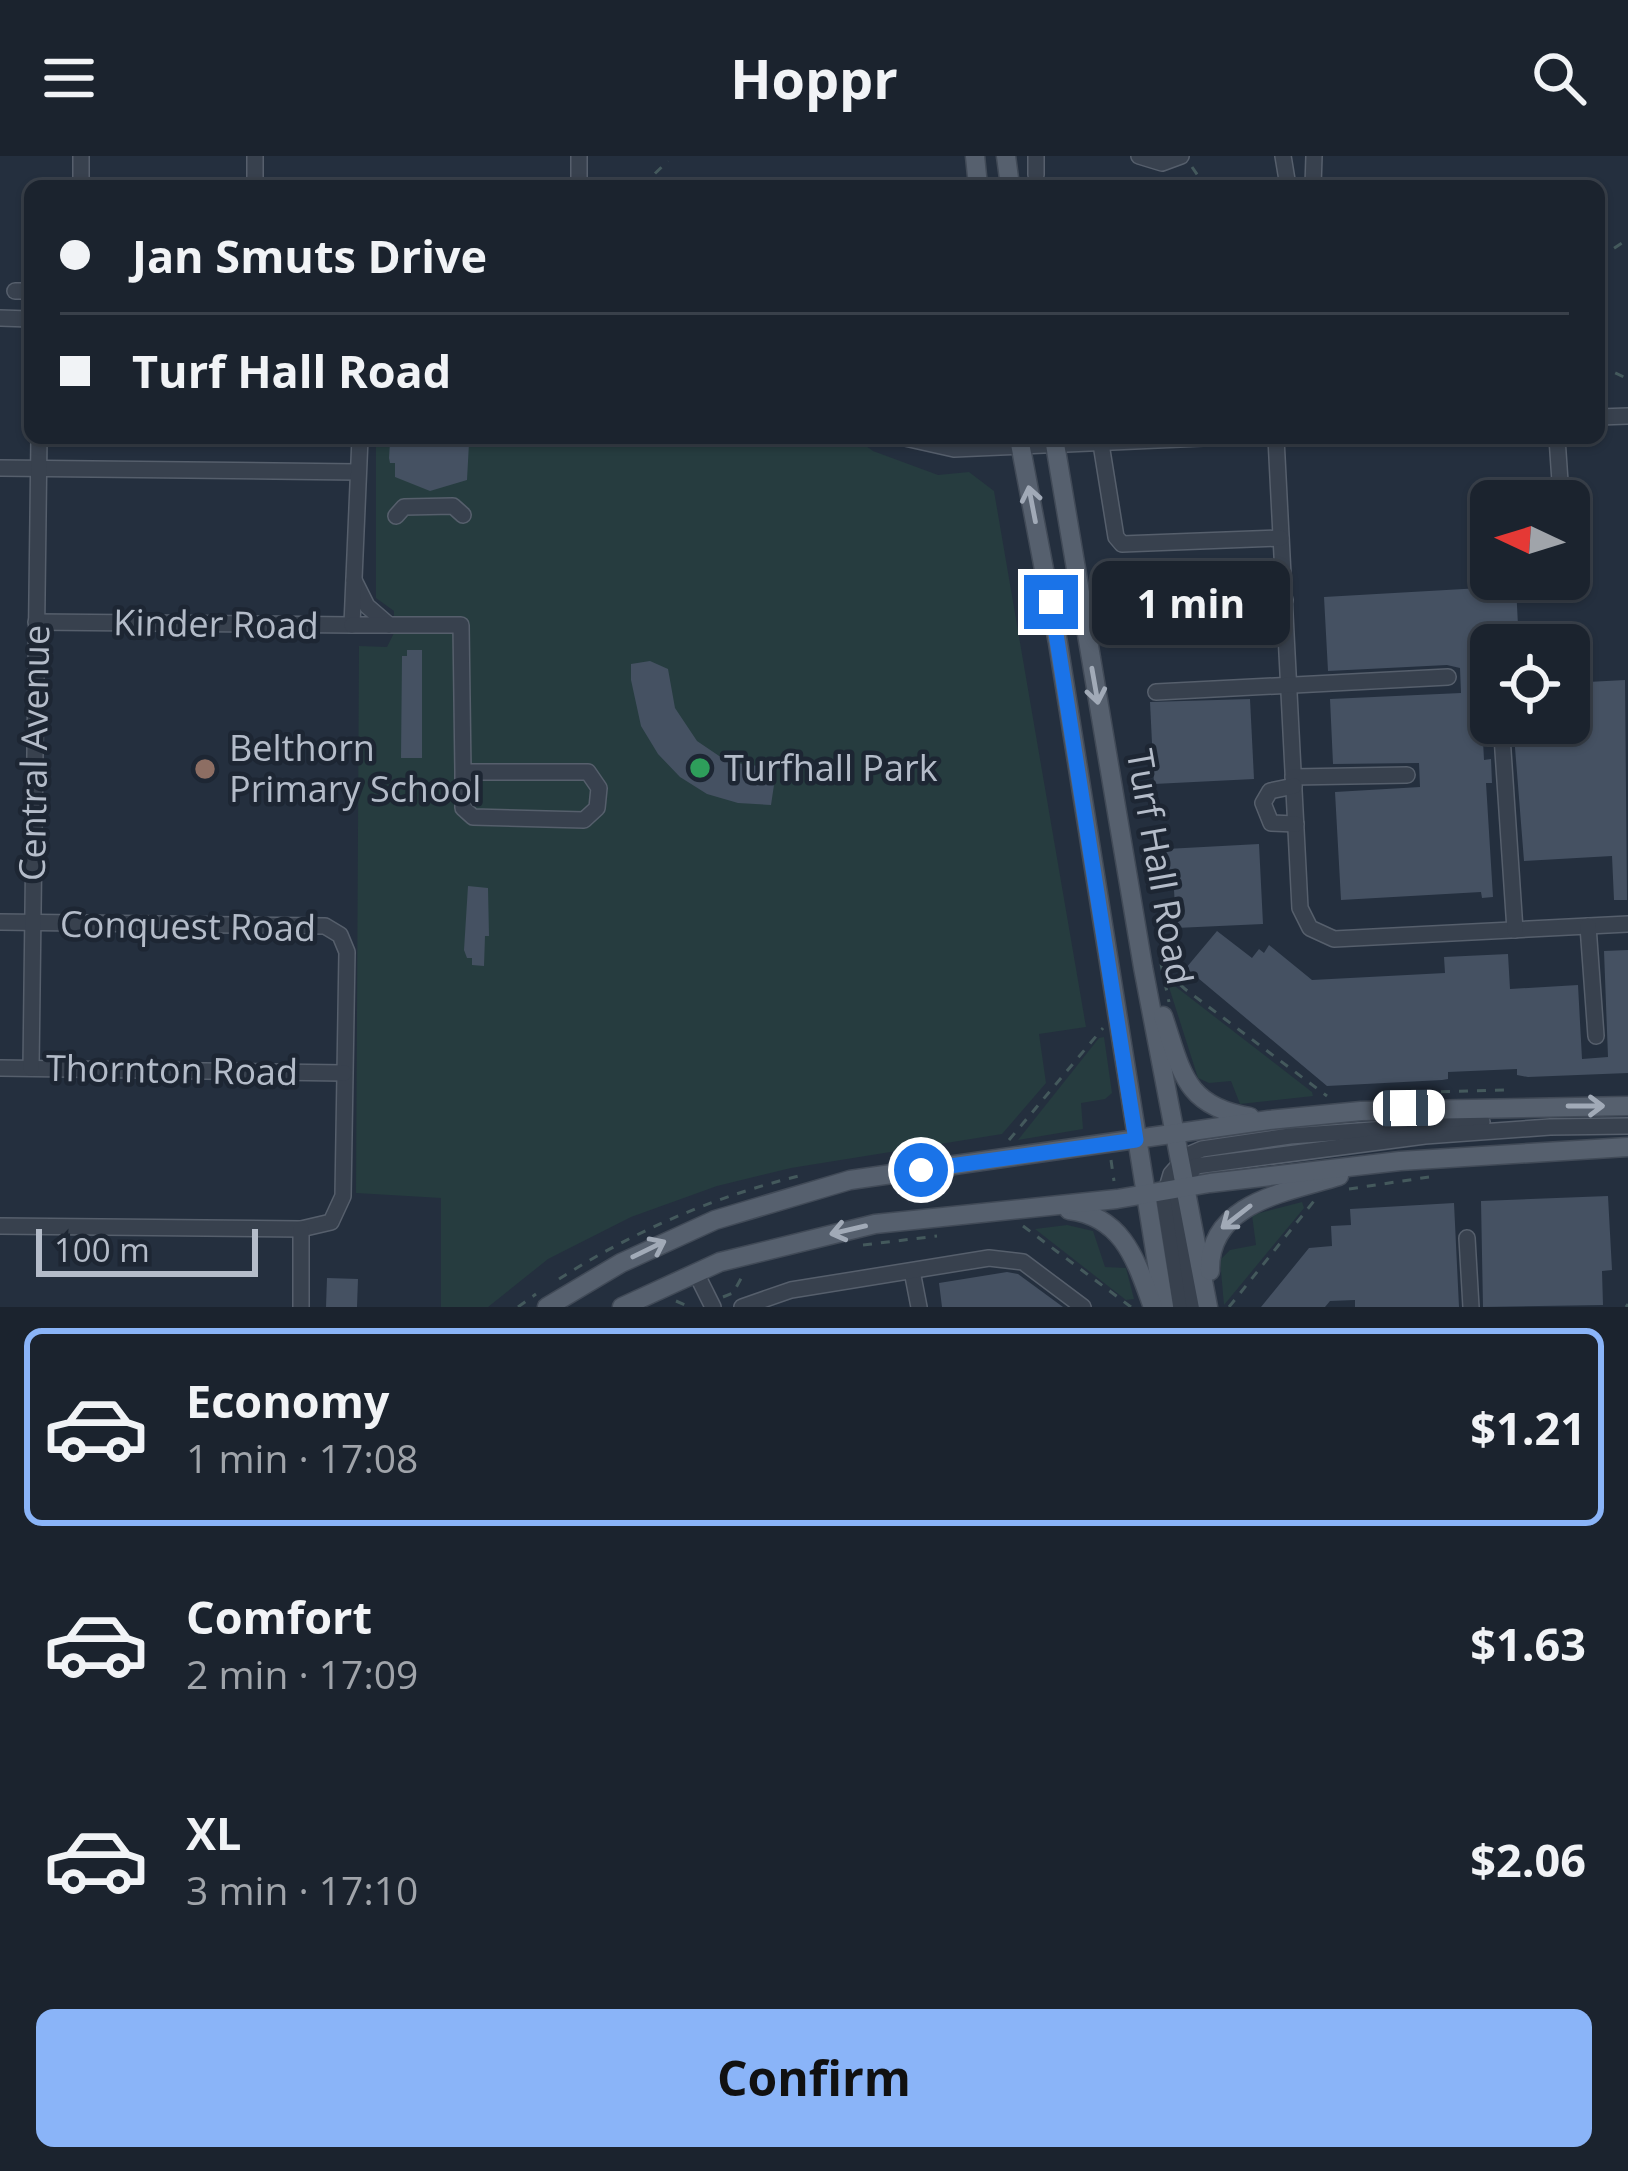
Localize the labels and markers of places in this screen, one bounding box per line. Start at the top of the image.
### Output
place label: Belthorn Primary School [229,723,481,813]
place label: Turfhall Park [724,743,938,792]
marker: Turfhall Park [687,755,713,781]
marker: Belthorn Primary School [192,756,218,782]

